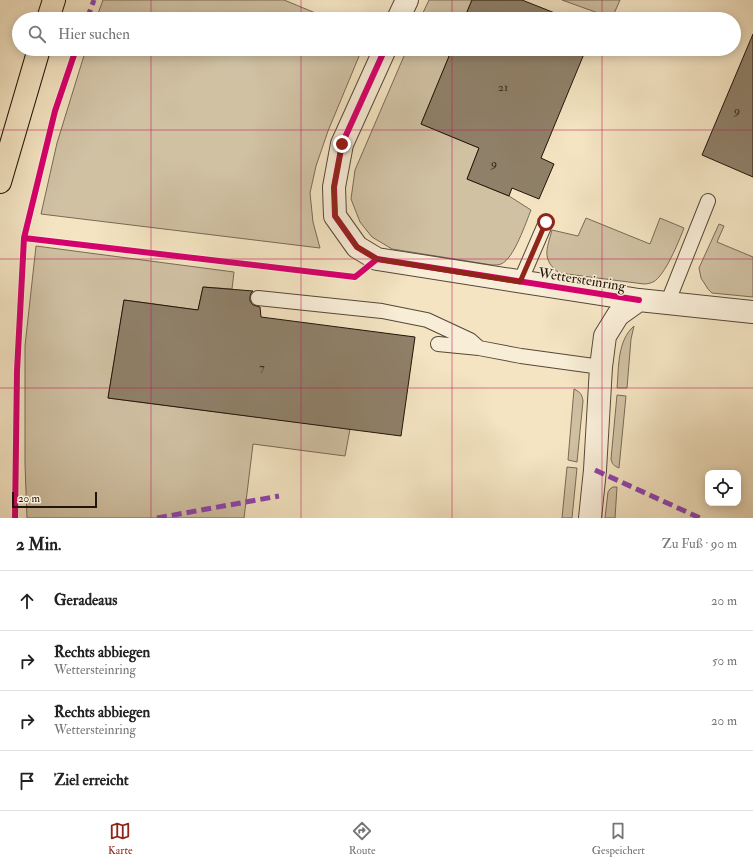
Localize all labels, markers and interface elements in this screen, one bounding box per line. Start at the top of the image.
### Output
search box [12,12,741,56]
icon: search [26,23,48,45]
text: Hier suchen [58,25,130,44]
house number: 21 [498,80,508,95]
house number: 9 [733,103,740,118]
route end [333,135,351,153]
house number: 9 [490,156,497,171]
route start [537,213,555,231]
street label: Wettersteinring [536,264,628,295]
house number: 7 [259,360,265,375]
map controls [705,470,741,506]
button: locate [705,470,741,506]
scale bar [12,490,97,509]
text: 20 m [18,492,40,505]
text: 2 Min. [16,534,61,555]
text: Zu Fuß · 90 m [662,536,737,552]
icon: ahead [16,590,38,612]
text: Geradeaus [54,591,117,610]
text: 20 m [711,593,737,609]
text: Rechts abbiegen [54,643,150,662]
icon: right [16,650,38,672]
text: 50 m [712,653,737,669]
text: Wettersteinring [54,662,136,678]
text: Rechts abbiegen [54,703,150,722]
icon: right [16,710,38,732]
text: 20 m [711,713,737,729]
text: Wettersteinring [54,722,136,738]
icon: arrive [16,770,38,792]
text: Ziel erreicht [54,771,129,790]
tab: Karte [108,820,133,857]
tab: Route [349,820,376,857]
tab: Gespeichert [592,820,645,857]

